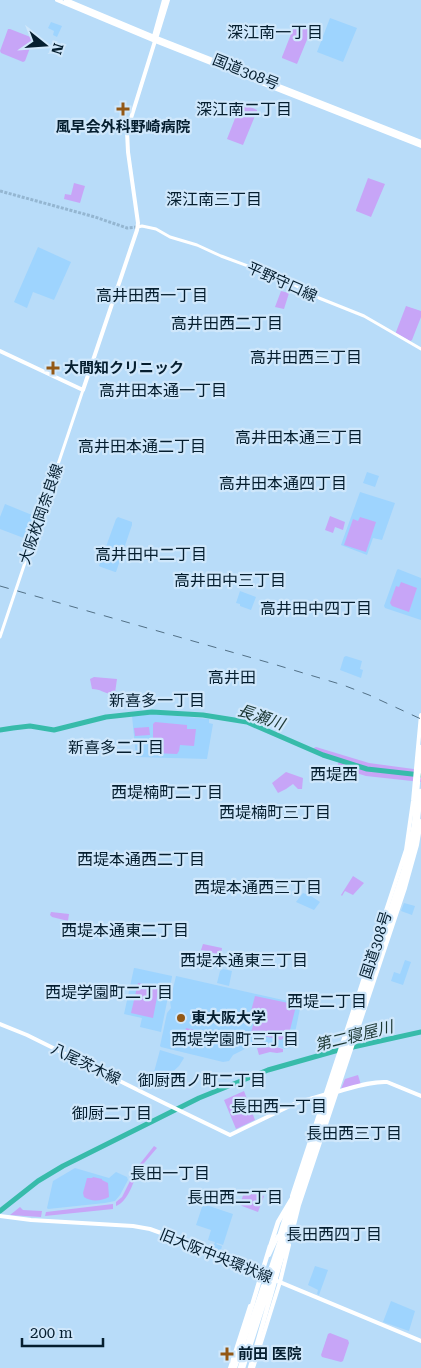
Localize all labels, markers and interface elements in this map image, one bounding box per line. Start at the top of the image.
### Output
north arrow [20,20,70,70]
district label: 深江南一丁目 [227,23,323,42]
text: N [48,41,67,57]
street label: 国道308号 [210,51,282,93]
district label: 深江南二丁目 [196,100,292,119]
marker: 風早会外科野崎病院 [116,102,130,116]
place label: 風早会外科野崎病院 [55,118,191,136]
district label: 深江南三丁目 [166,190,262,209]
street label: 平野守口線 [244,259,320,305]
district label: 高井田西一丁目 [96,286,208,305]
district label: 高井田西二丁目 [171,314,283,333]
district label: 高井田西三丁目 [250,348,362,367]
place label: 大間知クリニック [64,359,184,377]
marker: 大間知クリニック [46,361,60,375]
district label: 高井田本通一丁目 [99,381,227,400]
district label: 高井田本通三丁目 [235,428,363,447]
district label: 高井田本通二丁目 [78,437,206,456]
street label: 大阪枚岡奈良線 [15,461,67,567]
district label: 高井田本通四丁目 [219,474,347,493]
district label: 高井田中二丁目 [95,545,207,564]
district label: 高井田中三丁目 [174,571,286,590]
district label: 高井田中四丁目 [260,599,372,618]
district label: 高井田 [208,668,256,687]
district label: 新喜多一丁目 [109,691,205,710]
water label: 長瀬川 [235,700,289,734]
district label: 新喜多二丁目 [68,738,164,757]
district label: 西堤西 [310,765,358,784]
district label: 西堤楠町二丁目 [111,783,223,802]
district label: 西堤楠町三丁目 [219,803,331,822]
district label: 西堤本通西二丁目 [77,850,205,869]
district label: 西堤本通西三丁目 [194,878,322,897]
street label: 国道308号 [357,909,395,981]
district label: 西堤本通東二丁目 [61,921,189,940]
district label: 西堤本通東三丁目 [180,951,308,970]
district label: 西堤学園町二丁目 [45,983,173,1002]
district label: 西堤二丁目 [287,992,367,1011]
place label: 東大阪大学 [191,1009,266,1027]
marker: 東大阪大学 [175,1012,187,1024]
water label: 第二寝屋川 [313,1017,397,1055]
district label: 西堤学園町三丁目 [171,1030,299,1049]
street label: 八尾茨木線 [48,1039,124,1089]
district label: 御厨西ノ町二丁目 [138,1071,266,1090]
district label: 長田西一丁目 [231,1097,327,1116]
district label: 御厨二丁目 [72,1104,152,1123]
district label: 長田西三丁目 [306,1124,402,1143]
district label: 長田一丁目 [130,1164,210,1183]
district label: 長田西二丁目 [187,1188,283,1207]
street label: 旧大阪中央環状線 [157,1225,275,1287]
district label: 長田西四丁目 [286,1225,382,1244]
scale bar [22,1316,104,1348]
text: 200 m [30,1324,73,1342]
place label: 前田 医院 [238,1345,302,1363]
marker: 前田 医院 [220,1347,234,1361]

